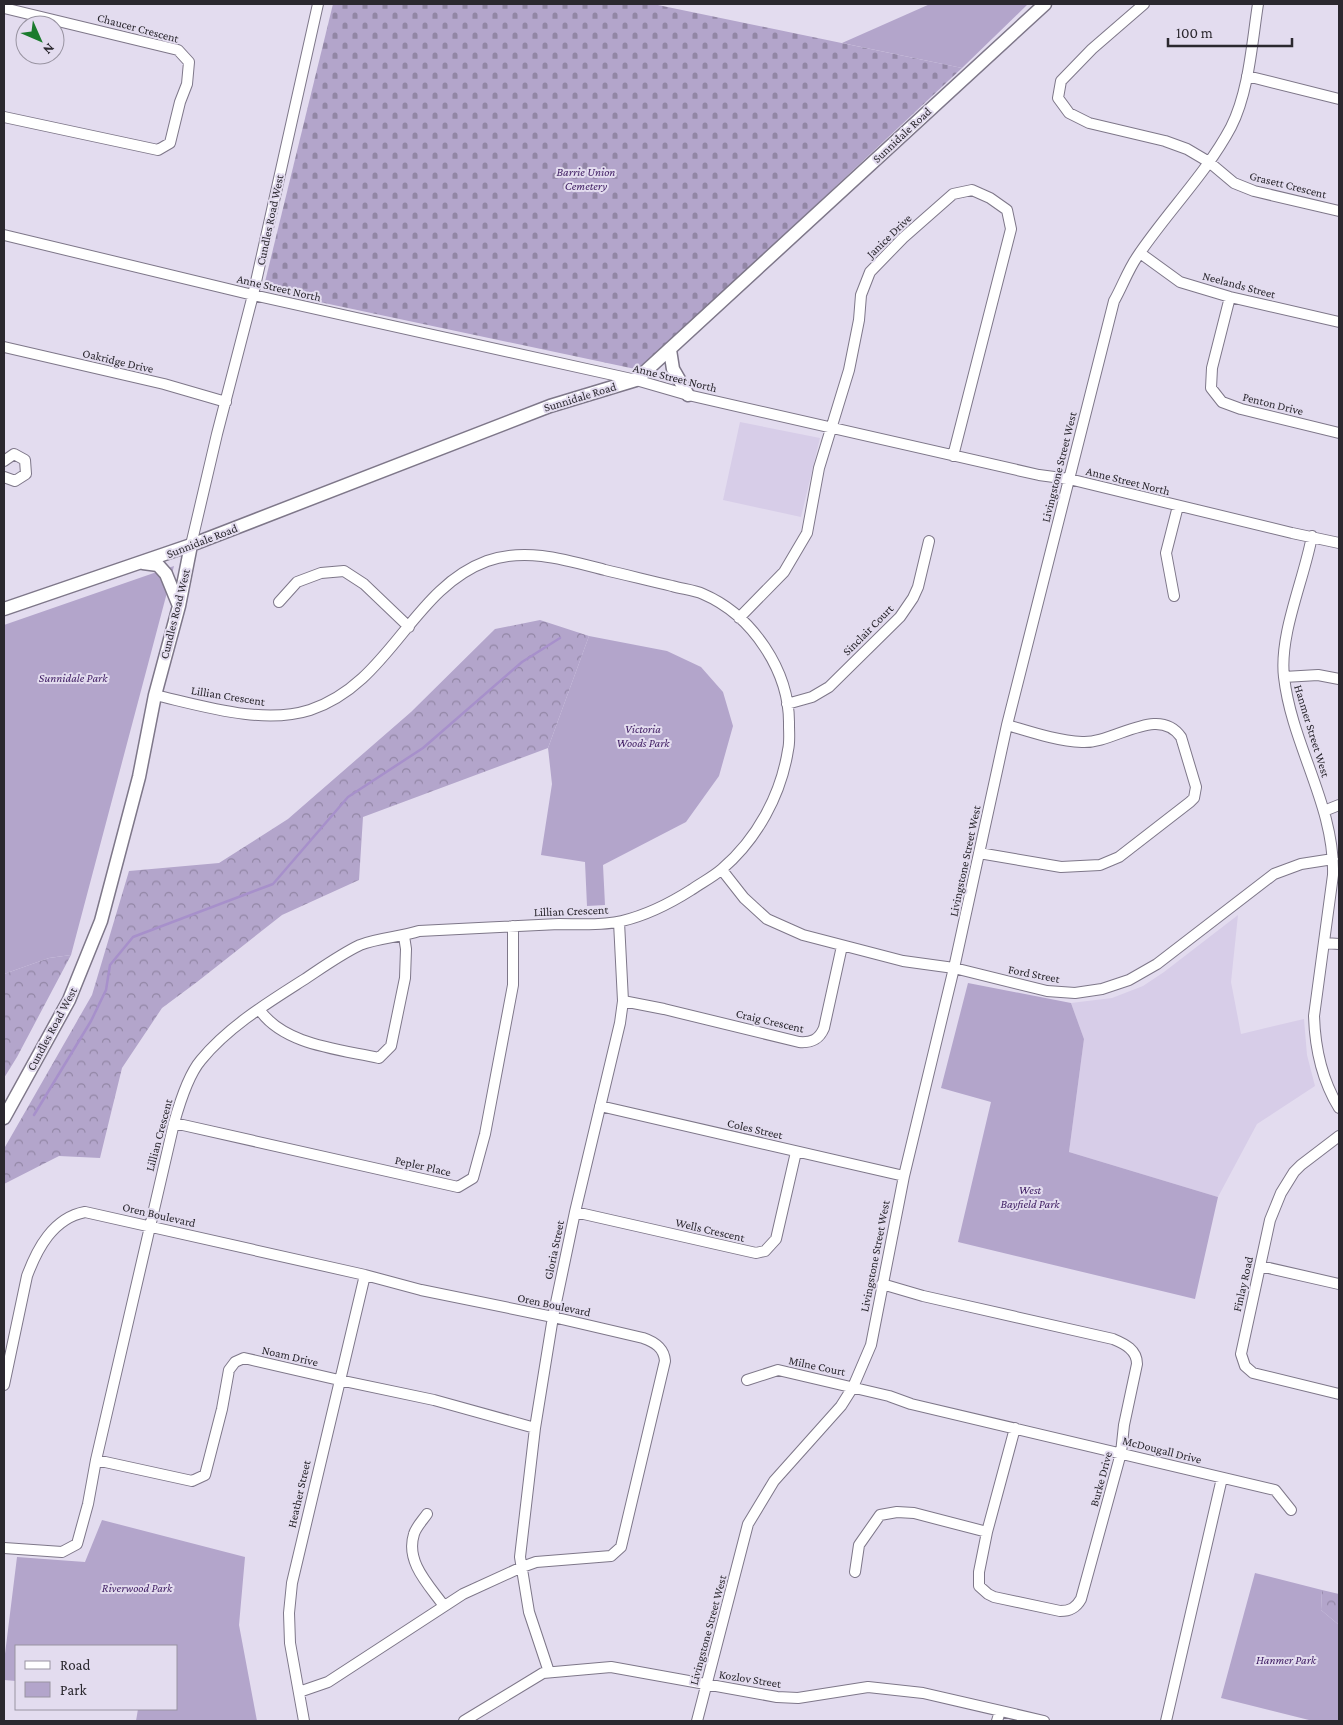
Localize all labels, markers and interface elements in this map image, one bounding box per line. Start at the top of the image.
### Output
street label: Chaucer Crescent [96,10,181,46]
north arrow [15,15,65,65]
scale bar [1168,15,1292,47]
text: 100 m [1176,25,1213,41]
text: N [40,40,58,59]
street label: Sunnidale Road [870,104,935,166]
park label: Barrie Union Cemetery [557,165,615,193]
street label: Grasett Crescent [1248,169,1329,202]
street label: Cundles Road West [254,172,287,267]
street label: Janice Drive [863,211,914,262]
street label: Neelands Street [1201,269,1278,302]
street label: Anne Street North [235,271,323,305]
street label: Oakridge Drive [81,346,155,376]
street label: Anne Street North [632,361,719,395]
street label: Sunnidale Road [542,379,619,415]
street label: Penton Drive [1241,390,1305,418]
street label: Livingstone Street West [1038,409,1080,524]
street label: Anne Street North [1085,464,1172,498]
street label: Sunnidale Road [165,521,240,561]
street label: Cundles Road West [157,566,193,661]
street label: Sinclair Court [840,601,897,658]
park label: Sunnidale Park [39,671,108,685]
street label: Lillian Crescent [190,683,267,709]
street label: Hanmer Street West [1291,683,1333,780]
park label: Victoria Woods Park [616,722,670,750]
street label: Livingstone Street West [946,803,984,918]
street label: Lillian Crescent [534,903,609,919]
street label: Ford Street [1007,962,1062,986]
street label: Cundles Road West [24,984,80,1073]
street label: Craig Crescent [735,1006,806,1036]
street label: Lillian Crescent [143,1096,176,1173]
street label: Coles Street [726,1116,785,1142]
street label: Pepler Place [394,1153,452,1179]
park label: West Bayfield Park [1000,1183,1060,1211]
street label: Livingstone Street West [857,1198,893,1313]
street label: Oren Boulevard [121,1200,198,1230]
street label: Wells Crescent [674,1215,747,1245]
street label: Gloria Street [541,1218,567,1281]
street label: Finlay Road [1230,1254,1256,1313]
street label: Oren Boulevard [516,1290,593,1320]
street label: Noam Drive [260,1343,320,1369]
street label: Milne Court [787,1353,848,1379]
street label: McDougall Drive [1121,1433,1203,1467]
street label: Burke Drive [1087,1450,1115,1508]
street label: Heather Street [284,1458,314,1529]
street label: Livingstone Street West [687,1572,730,1687]
park label: Riverwood Park [102,1581,173,1595]
legend [15,1645,178,1710]
park label: Hanmer Park [1256,1653,1317,1667]
text: Road [60,1657,91,1673]
street label: Kozlov Street [718,1667,783,1691]
text: Park [60,1682,87,1698]

